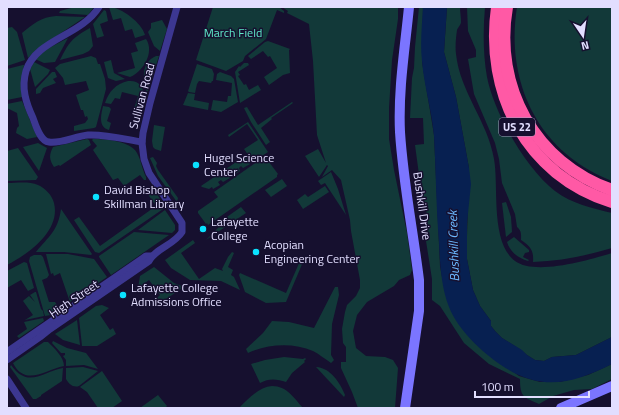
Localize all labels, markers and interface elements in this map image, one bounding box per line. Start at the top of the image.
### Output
north arrow [563,16,603,56]
park label: March Field [204,23,262,42]
text: N [580,37,591,54]
street label: Sullivan Road [124,61,159,131]
road number: US 22 [499,118,535,136]
place label: Hugel Science Center [204,148,274,181]
marker: Hugel Science Center [191,160,201,170]
street label: Bushkill Drive [408,171,437,241]
place label: David Bishop Skillman Library [104,180,185,213]
marker: David Bishop Skillman Library [91,192,101,202]
water label: Bushkill Creek [442,208,464,282]
place label: Lafayette College [211,212,259,245]
marker: Lafayette College [198,224,208,234]
place label: Acopian Engineering Center [264,235,360,268]
marker: Acopian Engineering Center [251,247,261,257]
street label: High Street [45,274,103,322]
place label: Lafayette College Admissions Office [131,278,222,311]
marker: Lafayette College Admissions Office [118,290,128,300]
scale bar [475,373,589,399]
text: 100 m [481,377,514,396]

